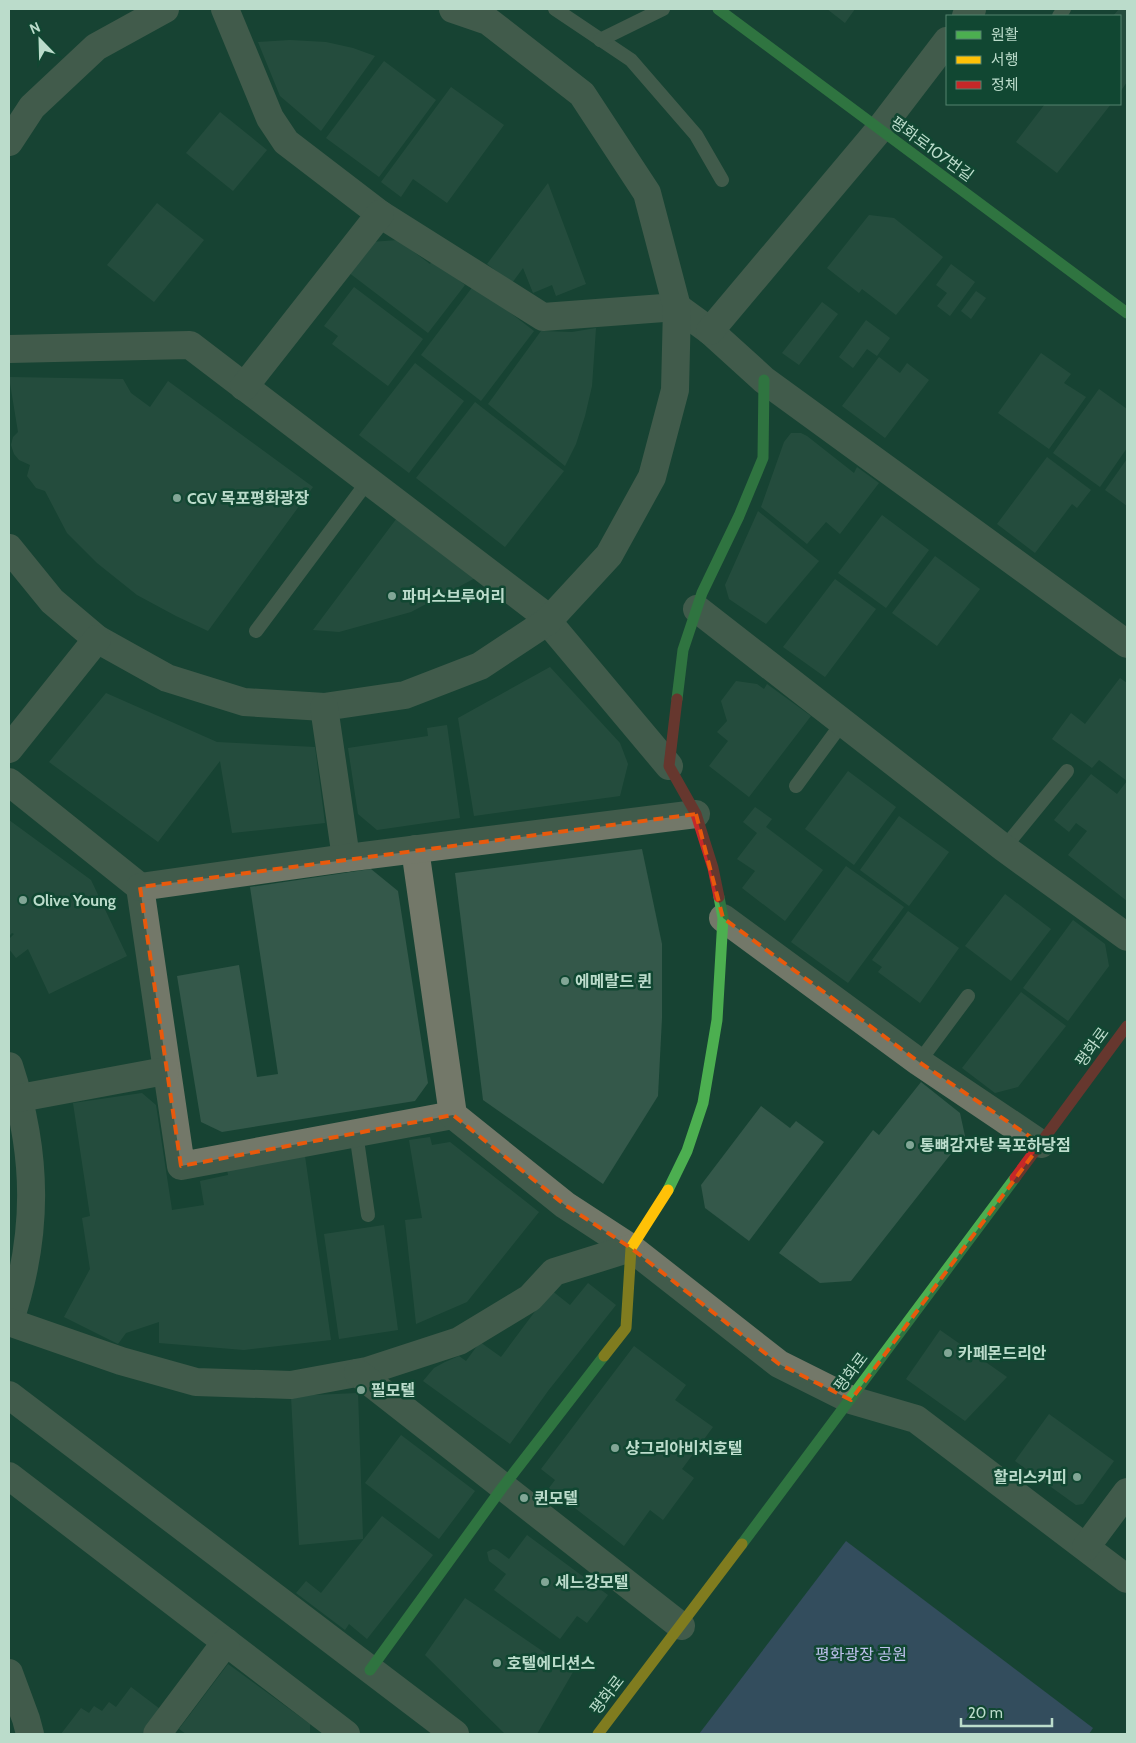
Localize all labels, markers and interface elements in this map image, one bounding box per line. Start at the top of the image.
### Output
north arrow [15,15,65,65]
legend [946,15,1121,105]
text: N [27,18,43,38]
text: 원활 [991,26,1019,44]
text: 서행 [991,51,1019,69]
text: 정체 [991,76,1019,94]
street label: 평화로107번길 [887,113,977,185]
place label: CGV 목포평화광장 [187,489,309,508]
marker: CGV 목포평화광장 [171,492,183,504]
place label: 파머스브루어리 [402,587,505,606]
marker: 파머스브루어리 [386,590,398,602]
place label: Olive Young [33,891,116,910]
marker: Olive Young [17,894,29,906]
place label: 에메랄드 퀸 [575,972,652,991]
marker: 에메랄드 퀸 [559,975,571,987]
street label: 평화로 [1071,1023,1113,1070]
place label: 통뼈감자탕 목포하당점 [920,1136,1071,1155]
marker: 통뼈감자탕 목포하당점 [904,1139,916,1151]
place label: 카페몬드리안 [958,1344,1047,1363]
marker: 카페몬드리안 [942,1347,954,1359]
street label: 평화로 [830,1348,872,1395]
place label: 필모텔 [371,1381,415,1400]
marker: 필모텔 [355,1384,367,1396]
place label: 샹그리아비치호텔 [625,1439,743,1458]
marker: 샹그리아비치호텔 [609,1442,621,1454]
place label: 할리스커피 [993,1468,1067,1487]
marker: 할리스커피 [1071,1471,1083,1483]
place label: 퀸모텔 [534,1489,578,1508]
marker: 퀸모텔 [518,1492,530,1504]
place label: 세느강모텔 [555,1573,629,1592]
marker: 세느강모텔 [539,1576,551,1588]
park label: 평화광장 공원 [815,1645,907,1664]
place label: 호텔에디션스 [507,1654,596,1673]
marker: 호텔에디션스 [491,1657,503,1669]
street label: 평화로 [586,1672,628,1718]
scale bar [961,1696,1052,1728]
text: 20 m [968,1704,1003,1722]

